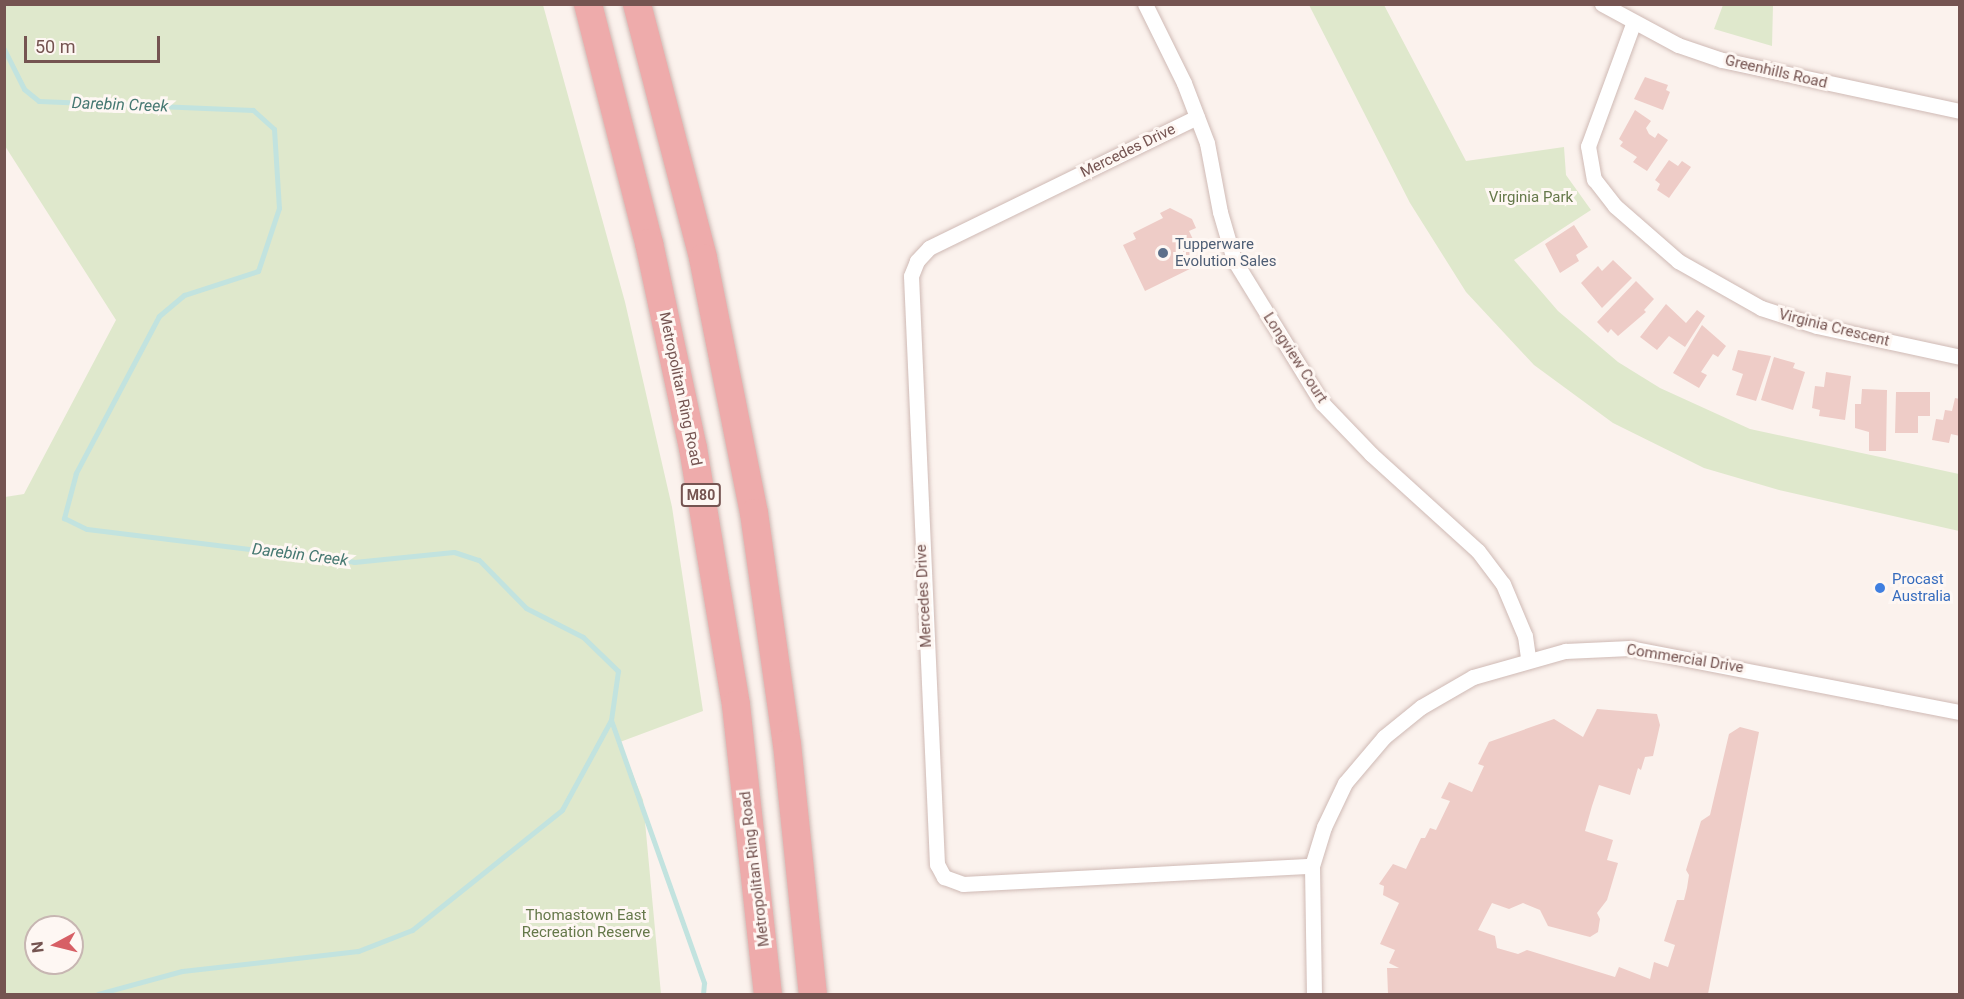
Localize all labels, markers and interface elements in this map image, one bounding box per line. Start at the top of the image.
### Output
scale bar [27,24,164,62]
text: 50 m [35,36,75,57]
street label: Greenhills Road [1723,51,1829,93]
water label: Darebin Creek [71,94,169,116]
street label: Mercedes Drive [1078,120,1178,182]
park label: Virginia Park [1489,189,1573,207]
place label: Tupperware Evolution Sales [1175,235,1276,270]
marker: Tupperware Evolution Sales [1156,246,1170,260]
street label: Virginia Crescent [1777,306,1891,350]
street label: Longview Court [1259,309,1331,407]
street label: Metropolitan Ring Road [655,311,705,467]
road number: M80 [680,484,722,506]
water label: Darebin Creek [251,540,349,570]
street label: Mercedes Drive [912,544,936,648]
place label: Procast Australia [1892,570,1951,605]
marker: Procast Australia [1873,581,1887,595]
street label: Commercial Drive [1625,641,1745,677]
street label: Metropolitan Ring Road [737,790,773,948]
park label: Thomastown East Recreation Reserve [522,906,650,941]
north arrow [24,915,84,975]
text: N [28,940,48,954]

